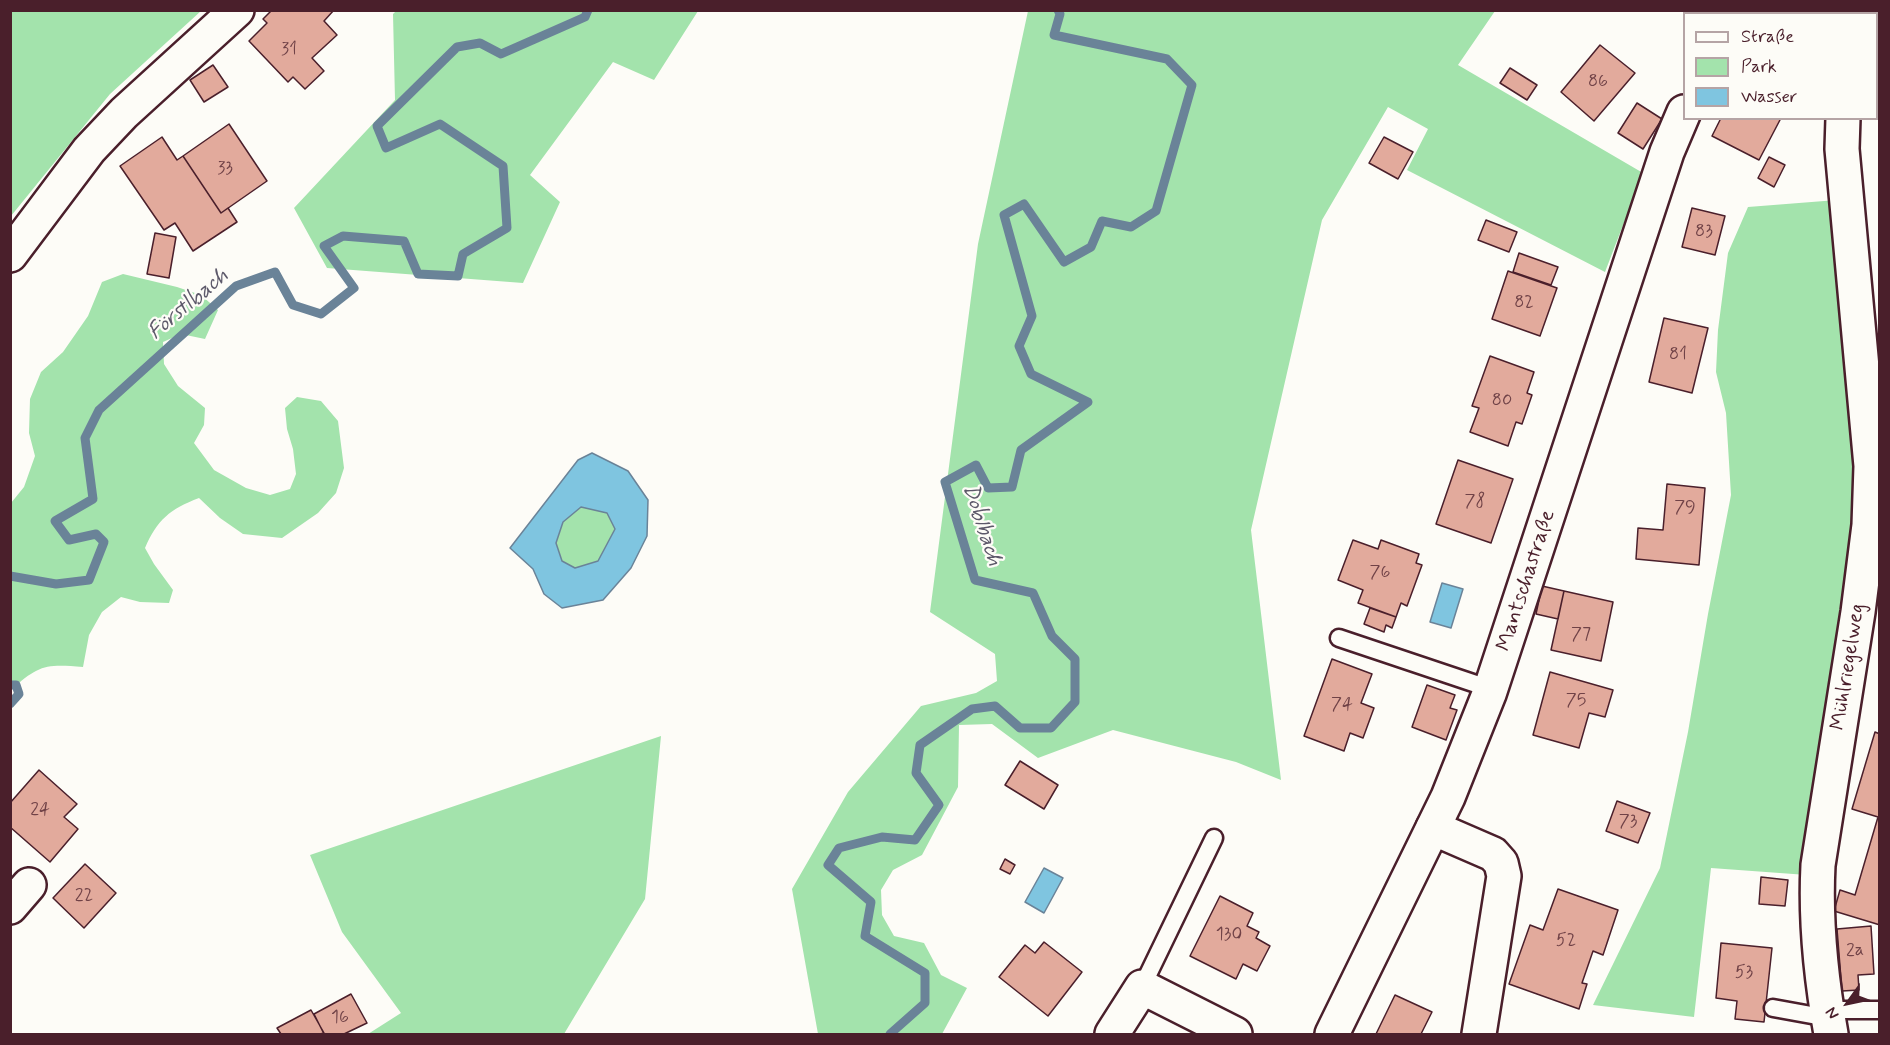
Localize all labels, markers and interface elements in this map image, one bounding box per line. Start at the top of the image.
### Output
legend [1683,12,1878,120]
text: Straße [1741,25,1794,49]
house number: 31 [281,39,297,61]
text: Park [1741,55,1777,79]
house number: 86 [1588,71,1608,93]
text: Wasser [1741,85,1797,109]
house number: 33 [217,158,233,180]
house number: 83 [1695,221,1713,243]
water label: Förstlbach [143,264,235,346]
house number: 82 [1514,292,1534,314]
house number: 81 [1669,344,1687,366]
house number: 80 [1492,390,1512,412]
water label: Doblbach [955,481,1007,569]
house number: 78 [1465,491,1485,513]
house number: 79 [1674,497,1696,519]
street label: Mantschastraße [1492,507,1562,655]
house number: 76 [1370,562,1390,584]
street label: Mühlriegelweg [1827,602,1871,732]
house number: 77 [1571,624,1591,646]
house number: 75 [1566,690,1586,712]
house number: 74 [1331,694,1353,716]
house number: 24 [30,799,50,821]
house number: 73 [1619,811,1637,833]
house number: 22 [75,885,93,907]
house number: 130 [1216,924,1242,946]
house number: 52 [1556,930,1576,952]
house number: 2a [1846,940,1864,962]
house number: 53 [1735,962,1753,984]
north arrow [1818,973,1878,1033]
text: N [1821,1003,1844,1023]
house number: 16 [331,1007,349,1029]

